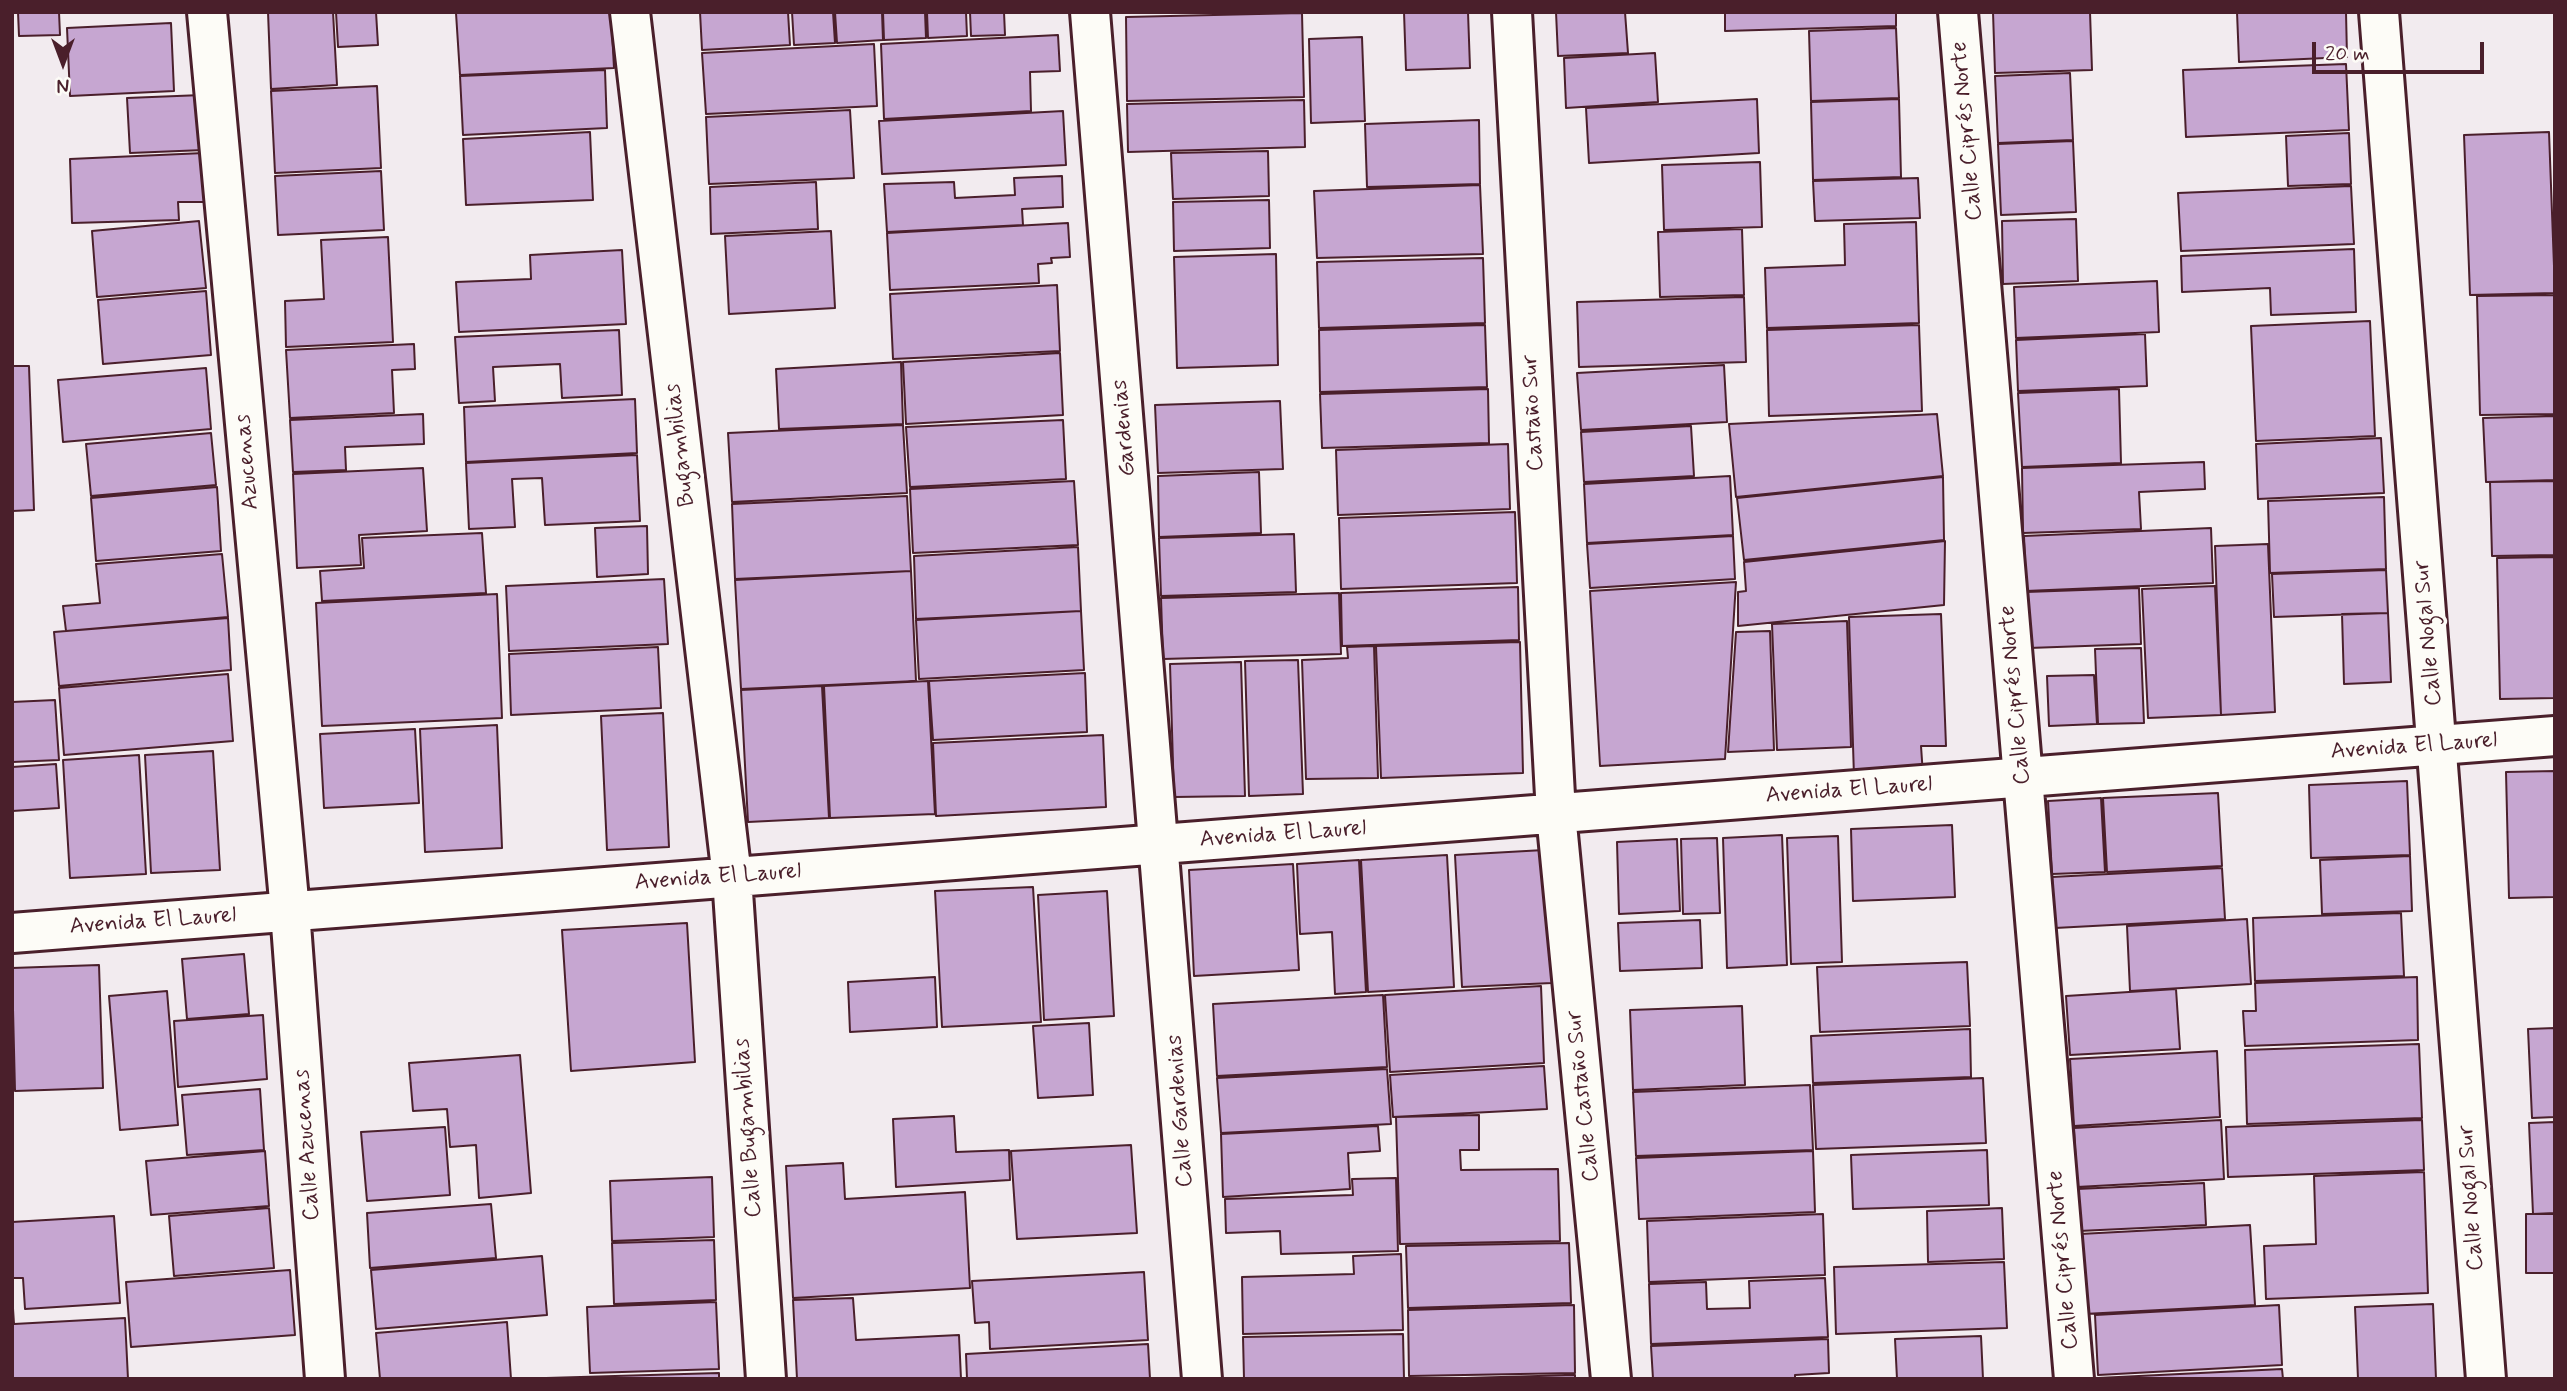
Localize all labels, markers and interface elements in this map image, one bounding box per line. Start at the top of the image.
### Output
north arrow [28,28,98,98]
scale bar [2315,28,2486,72]
street label: Calle Ciprés Norte [1946,40,1990,222]
text: 20 m [2325,40,2370,68]
text: N [57,72,69,97]
street label: Castaño Sur [1517,354,1551,472]
street label: Gardenias [1107,378,1143,478]
street label: Bugambilias [660,382,702,508]
street label: Azucenas [230,413,266,511]
street label: Calle Nogal Sur [2409,559,2449,707]
street label: Calle Ciprés Norte [1994,604,2038,786]
street label: Avenida El Laurel [2330,727,2498,767]
street label: Avenida El Laurel [1765,771,1933,811]
street label: Avenida El Laurel [1199,815,1367,855]
street label: Avenida El Laurel [634,858,802,898]
street label: Avenida El Laurel [69,902,237,942]
street label: Calle Castaño Sur [1561,1009,1607,1183]
street label: Calle Gardenias [1162,1034,1200,1188]
street label: Calle Bugambilias [729,1037,769,1219]
street label: Calle Azucenas [289,1068,327,1222]
street label: Calle Nogal Sur [2453,1124,2491,1272]
street label: Calle Ciprés Norte [2042,1169,2086,1351]

